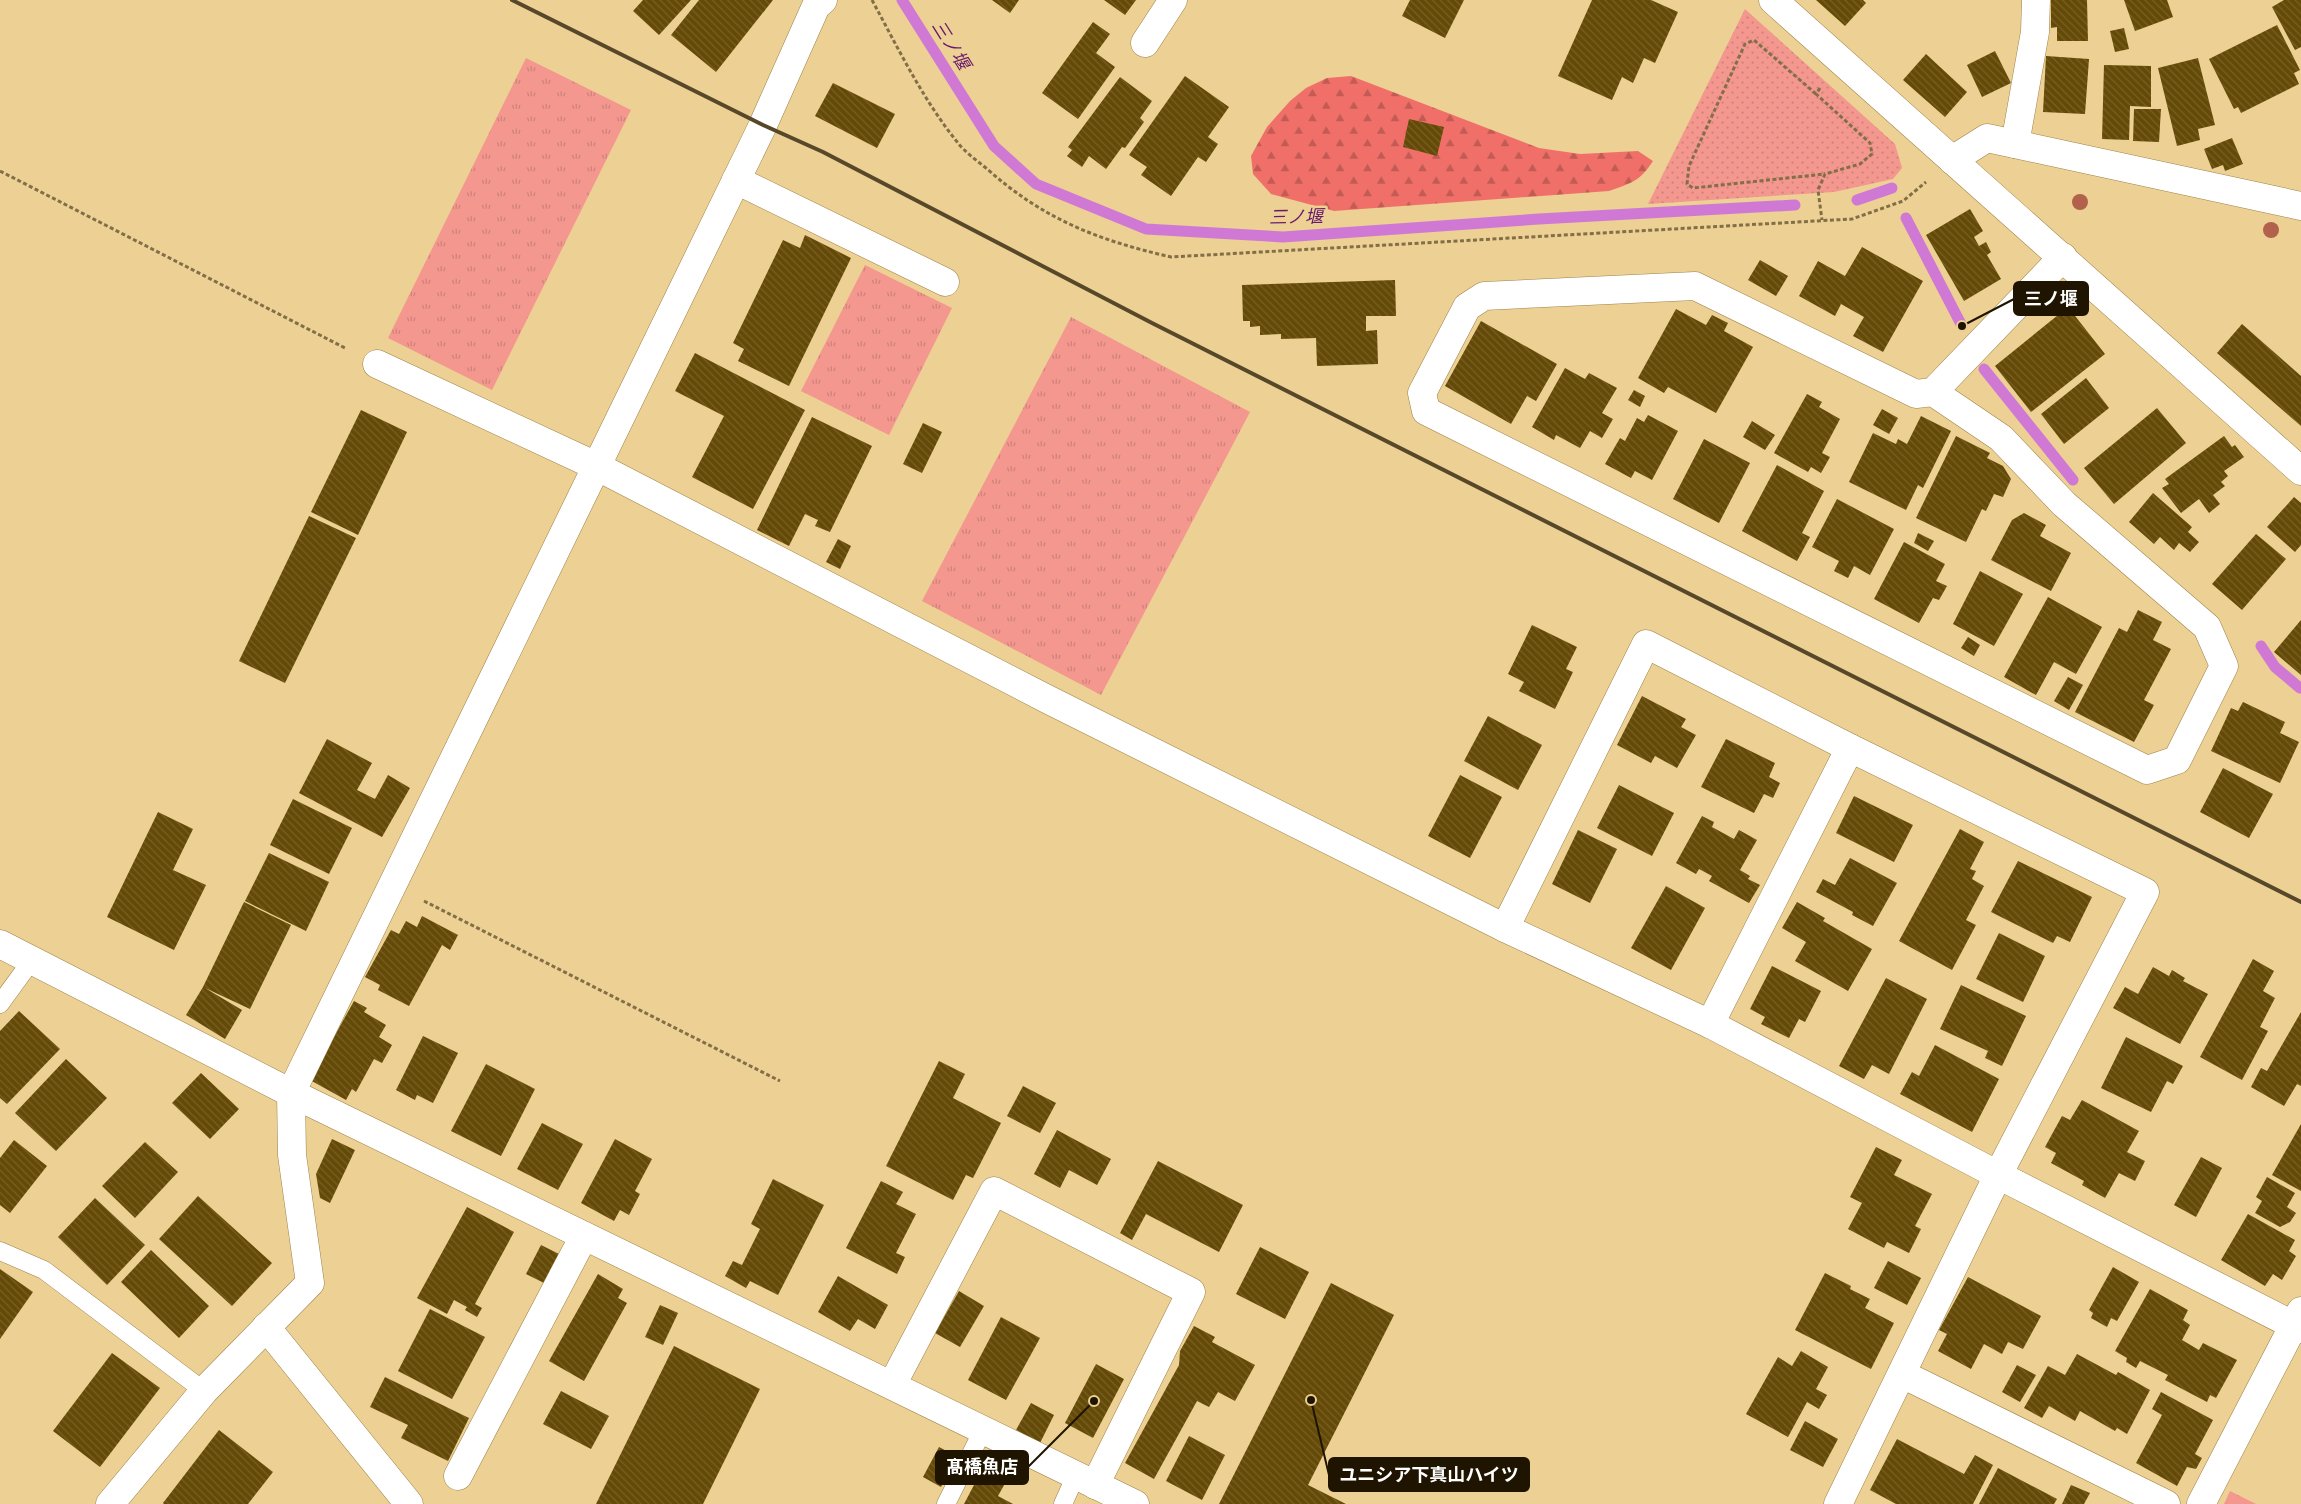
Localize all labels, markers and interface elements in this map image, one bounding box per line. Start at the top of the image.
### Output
water label: 三ノ堰 [928,16,976,76]
water label: 三ノ堰 [1269,205,1326,227]
callout: 三ノ堰 [2014,282,2088,315]
text: 三ノ堰 [2024,288,2078,309]
callout: 髙橋魚店 [936,1451,1028,1484]
text: 髙橋魚店 [946,1456,1018,1477]
callout: ユニシア下真山ハイツ [1329,1458,1529,1491]
text: ユニシア下真山ハイツ [1339,1464,1519,1485]

